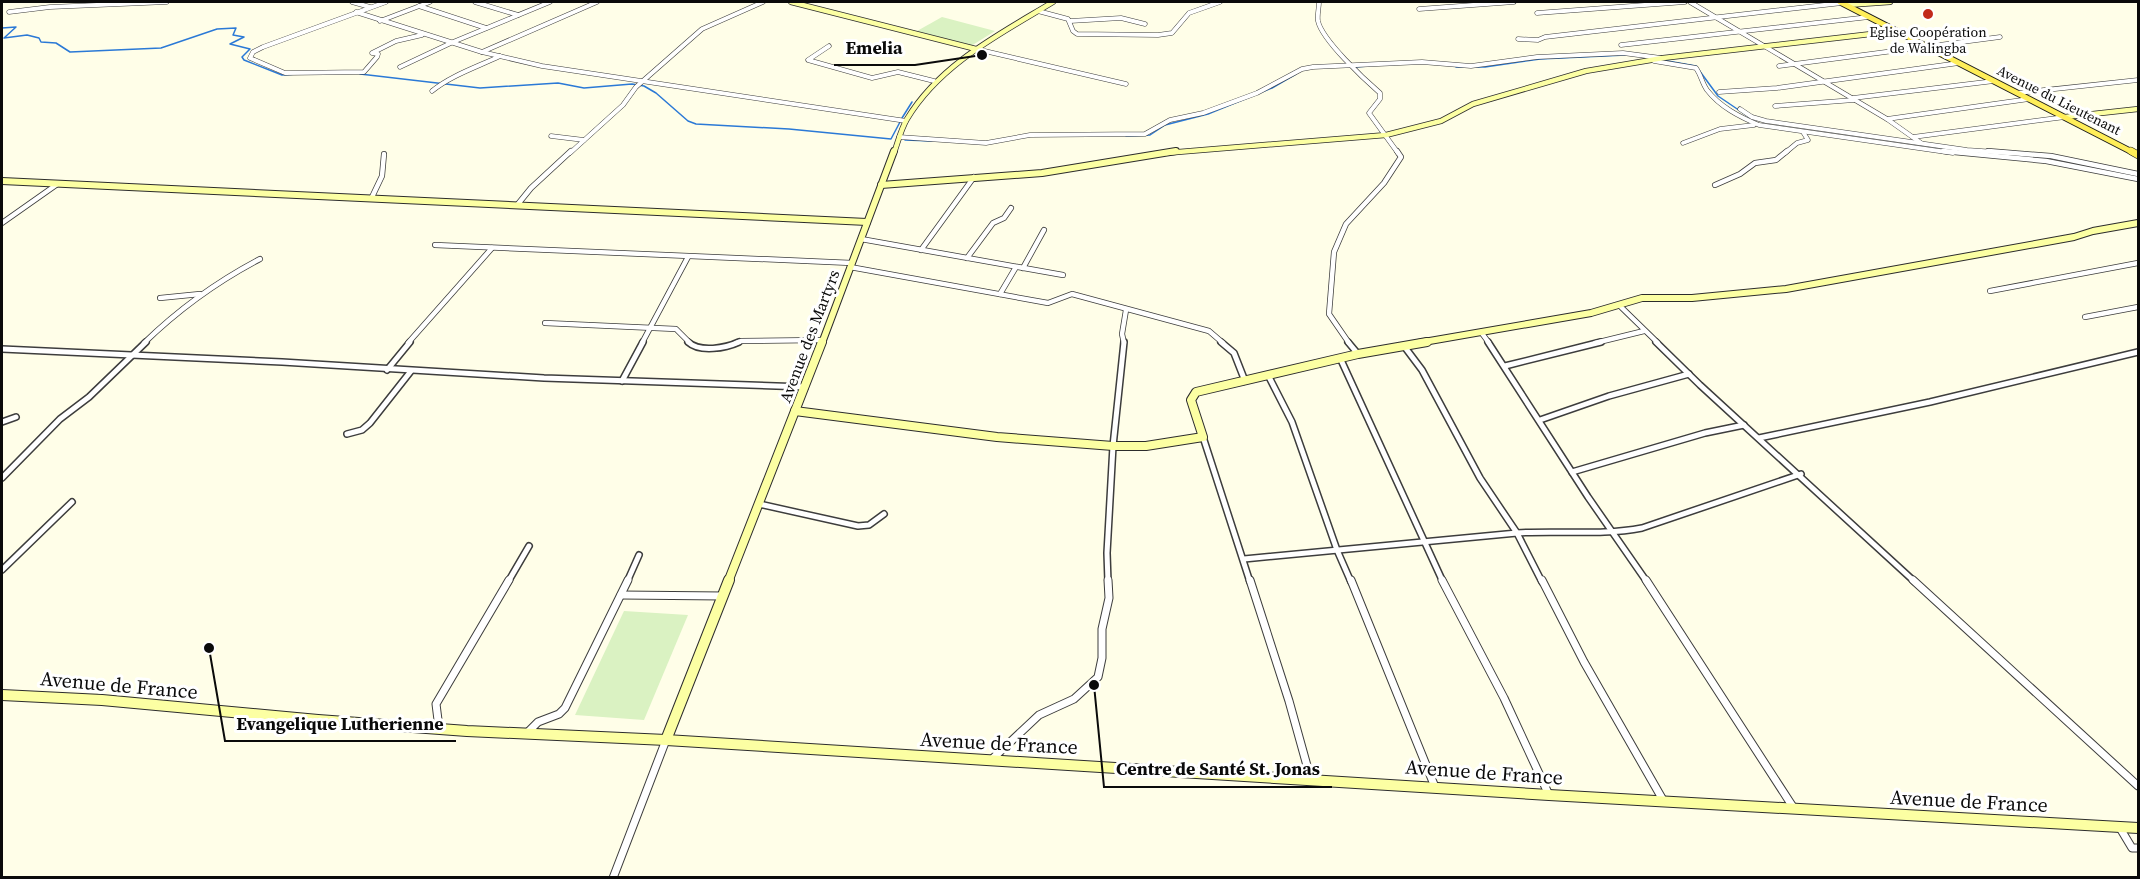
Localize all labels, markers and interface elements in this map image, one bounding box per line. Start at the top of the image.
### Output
marker: Eglise Coopération de Walingba [1921,7,1935,21]
place label: Eglise Coopération de Walingba [1869,22,1987,58]
callout: Emelia [834,29,915,65]
text: Emelia [845,35,903,60]
street label: Avenue du Lieutenant [1994,60,2125,140]
street label: Avenue des Martyrs [774,266,844,405]
street label: Avenue de France [39,664,199,706]
callout: Evangelique Lutherienne [225,705,456,741]
text: Evangelique Lutherienne [236,711,444,736]
street label: Avenue de France [919,725,1079,761]
callout: Centre de Santé St. Jonas [1104,751,1332,787]
street label: Avenue de France [1404,753,1564,791]
text: Centre de Santé St. Jonas [1116,756,1320,781]
street label: Avenue de France [1889,783,2049,819]

